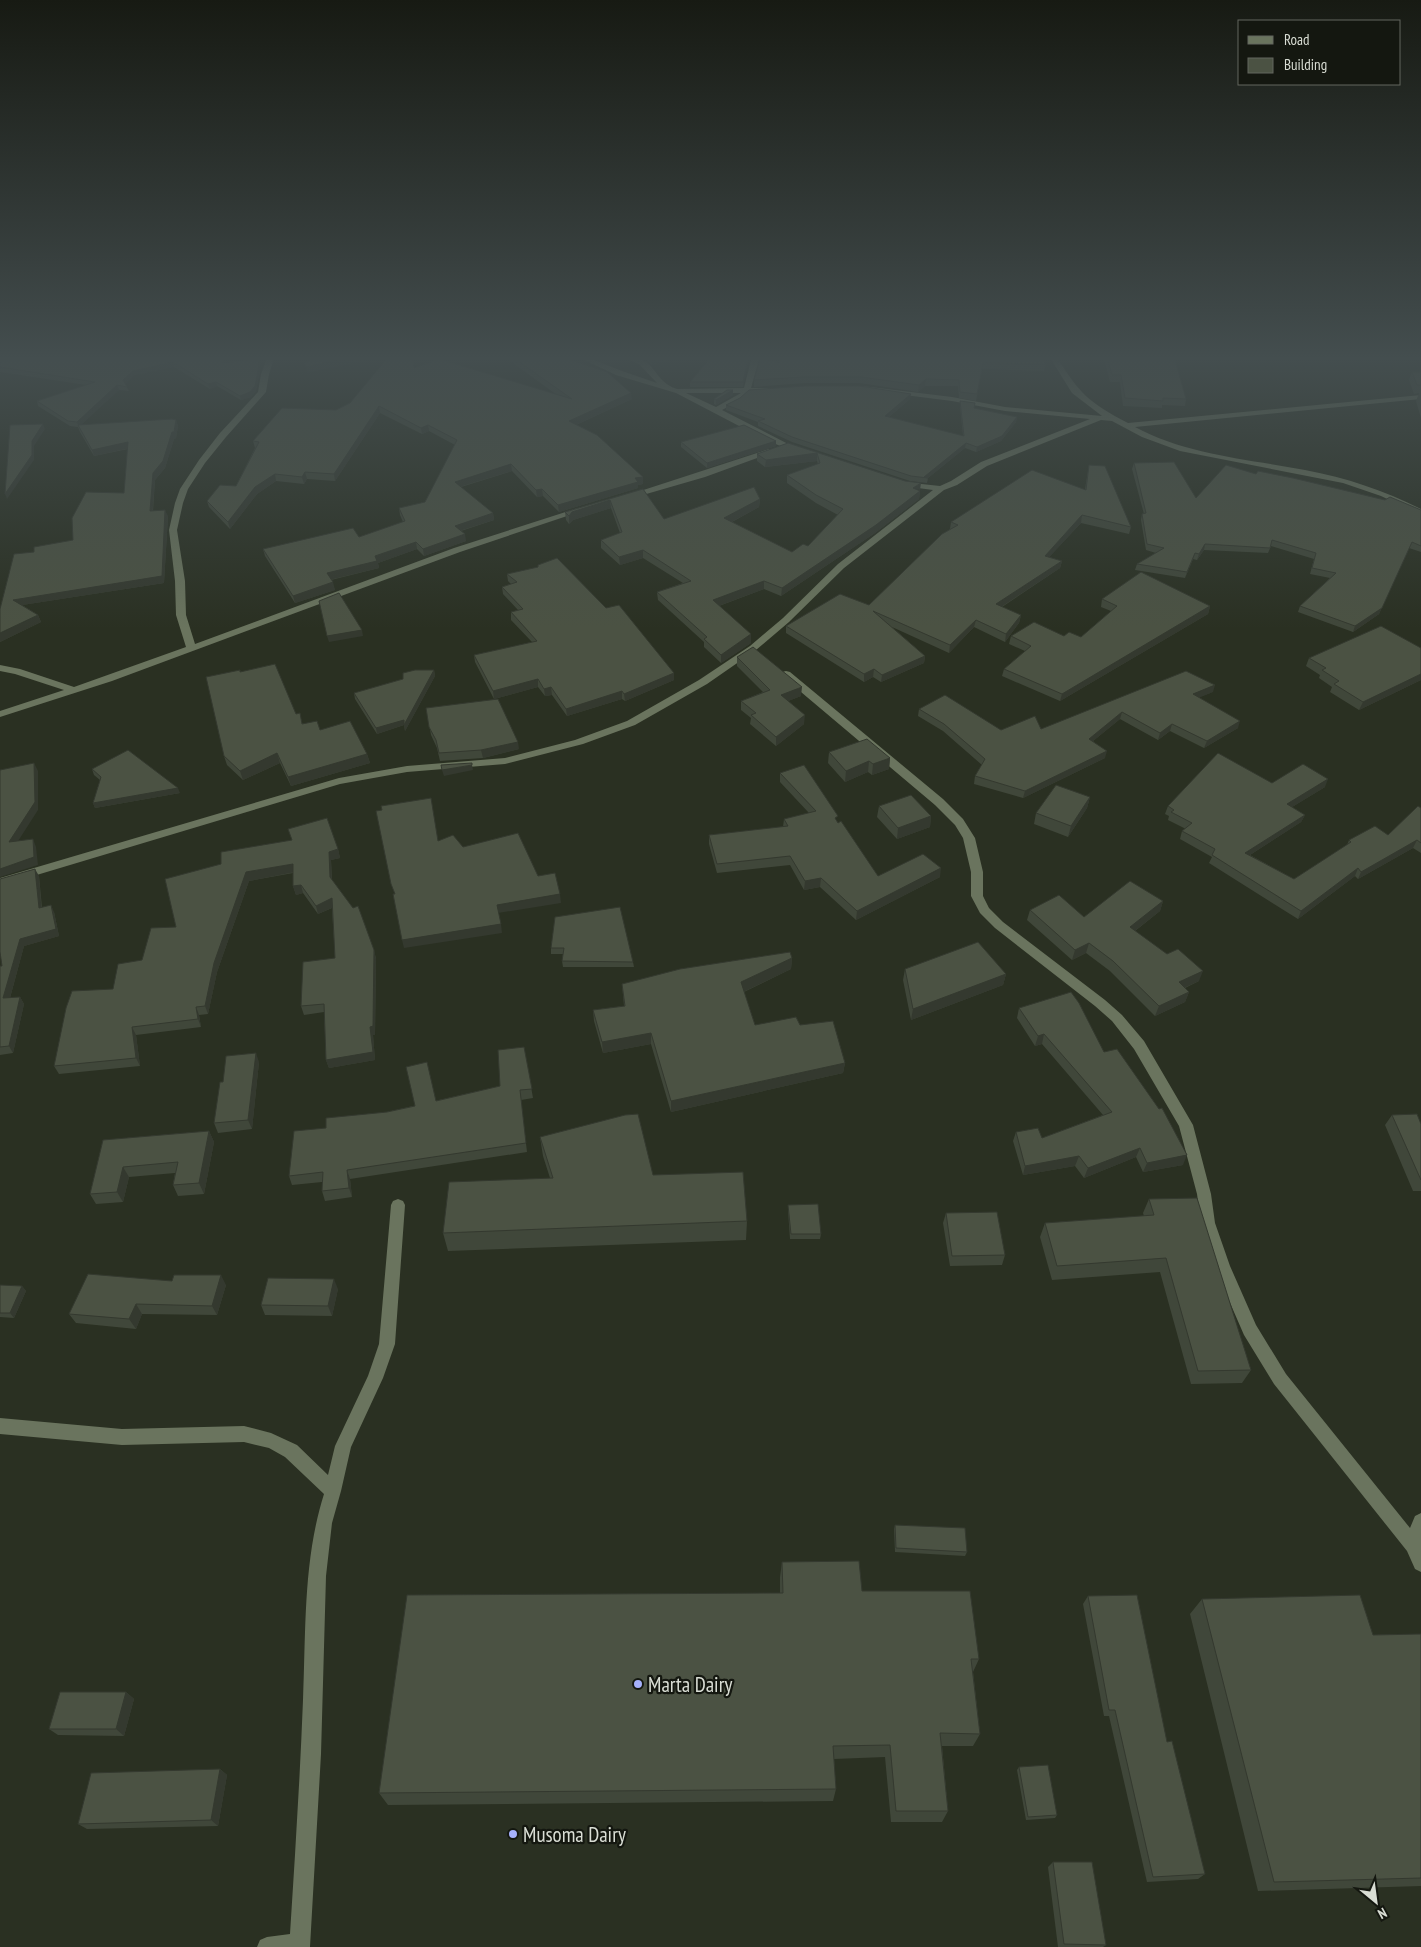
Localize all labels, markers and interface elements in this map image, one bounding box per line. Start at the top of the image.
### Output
legend [1238,20,1401,85]
text: Road [1284,30,1310,49]
text: Building [1284,55,1327,74]
place label: Marta Dairy [648,1671,732,1698]
marker: Marta Dairy [632,1678,644,1690]
place label: Musoma Dairy [523,1821,626,1848]
marker: Musoma Dairy [507,1828,519,1840]
north arrow [1351,1877,1401,1927]
text: N [1375,1904,1390,1923]

